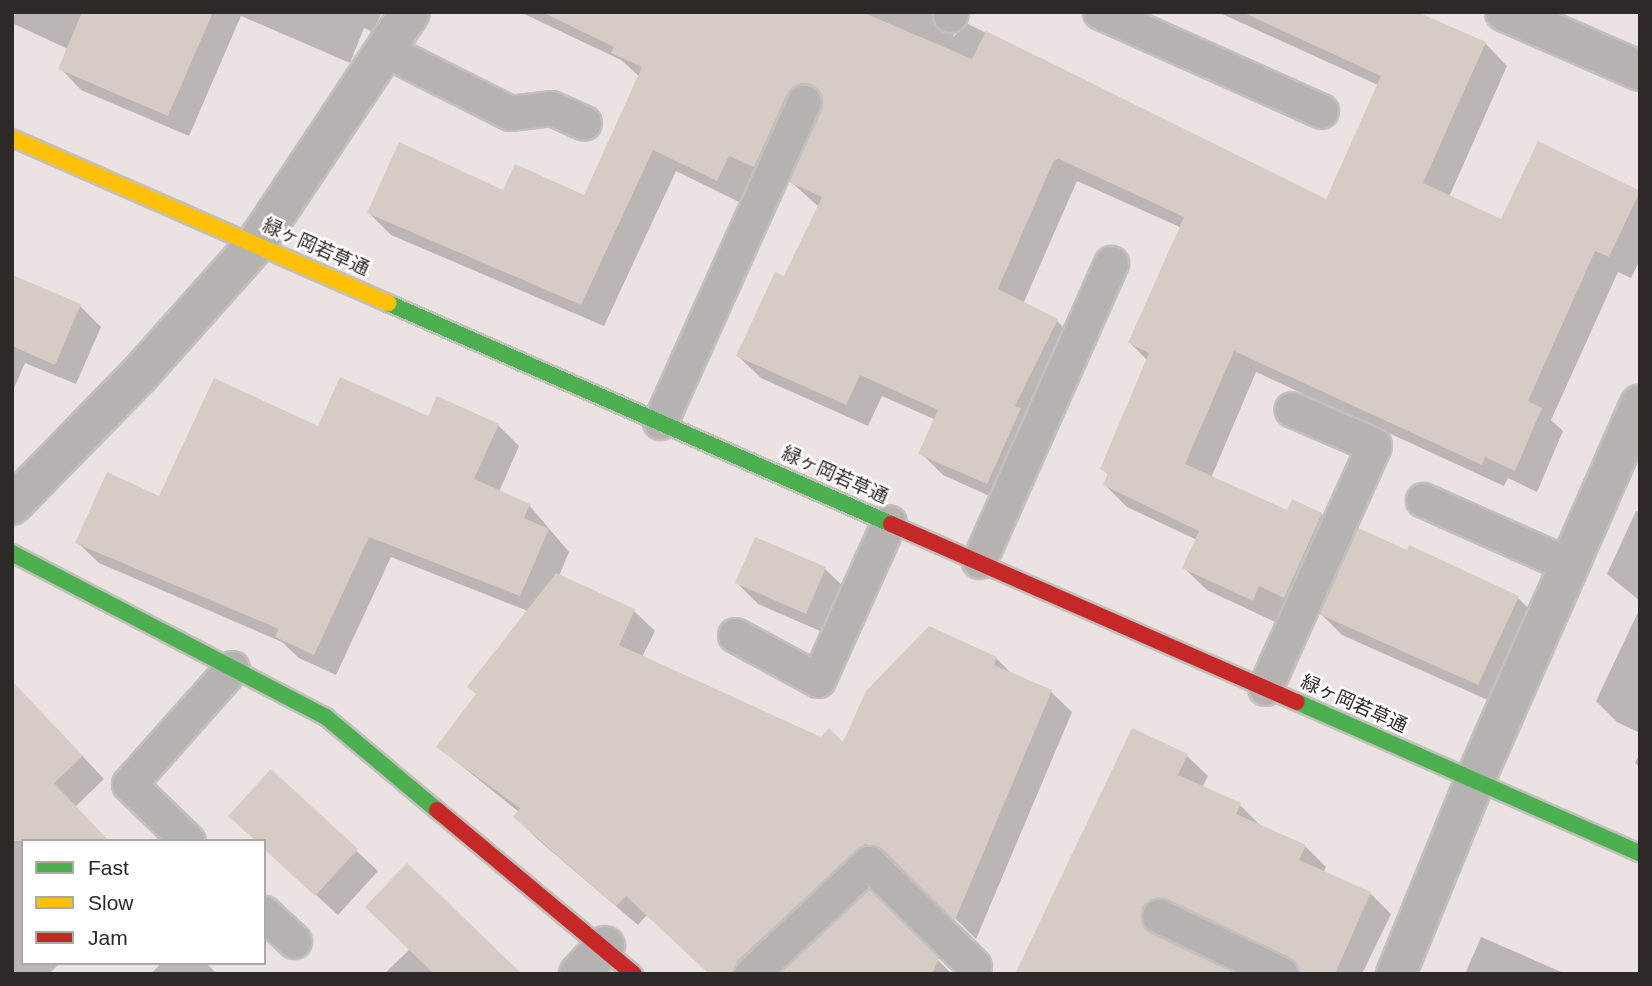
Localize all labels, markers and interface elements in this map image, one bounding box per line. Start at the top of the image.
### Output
street label: 緑ヶ岡若草通 [259,213,373,281]
street label: 緑ヶ岡若草通 [778,441,892,509]
street label: 緑ヶ岡若草通 [1297,670,1411,738]
legend [21,839,266,965]
text: Fast [88,856,129,879]
text: Slow [88,891,134,914]
text: Jam [88,926,128,949]

